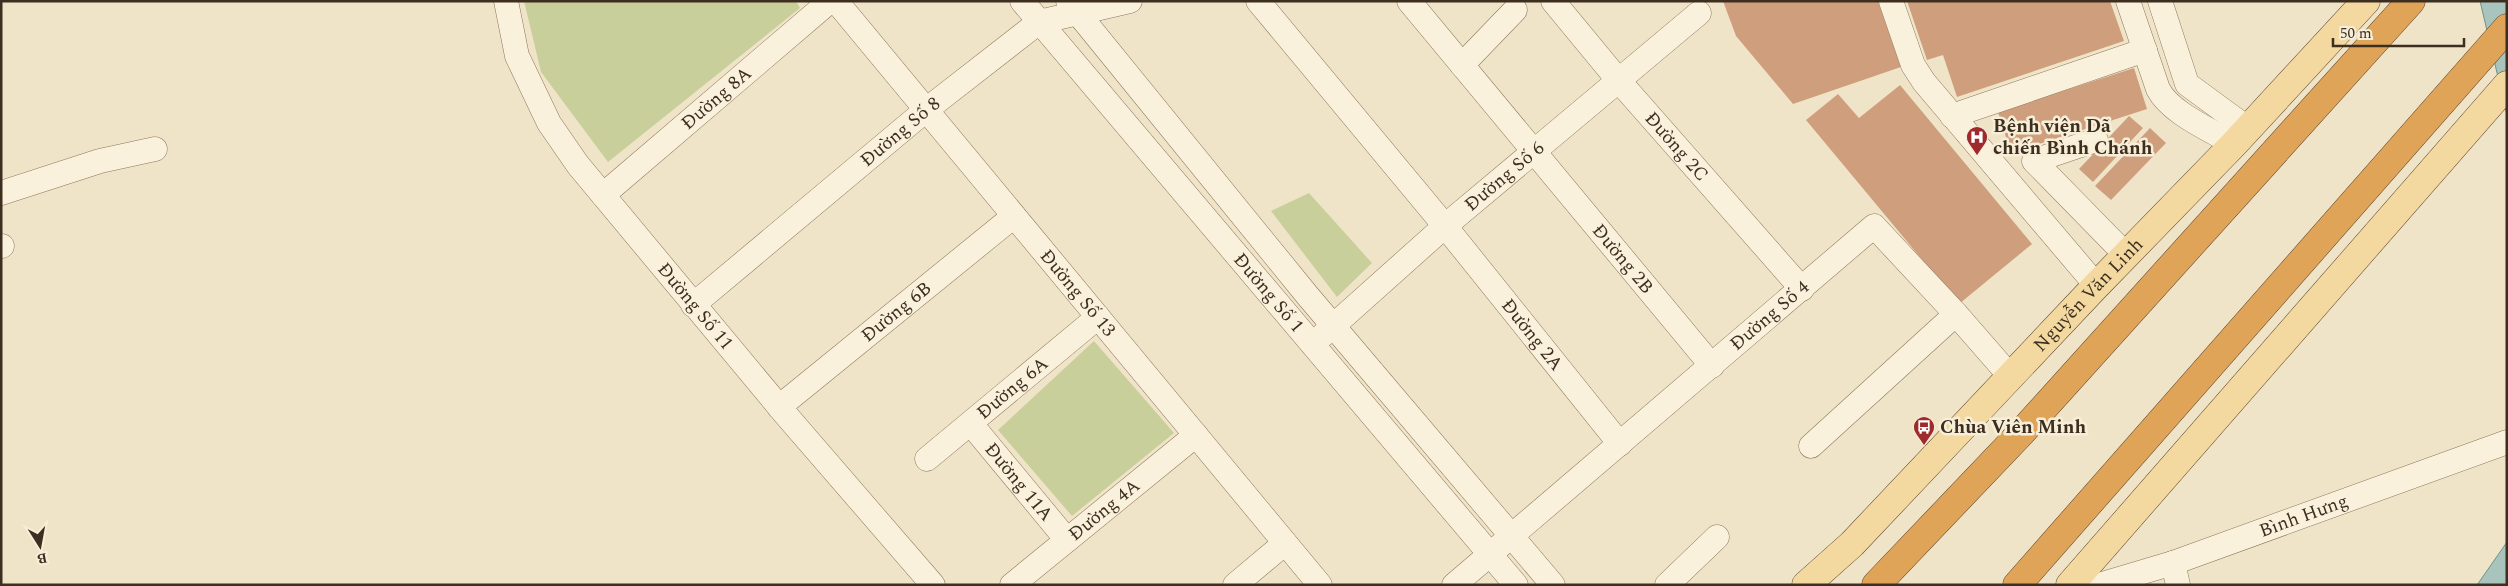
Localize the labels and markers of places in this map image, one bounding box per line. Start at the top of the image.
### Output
place label: Bệnh viện Dã chiến Bình Chánh [1993,112,2153,163]
hospital icon: Bệnh viện Dã chiến Bình Chánh [1965,125,1989,156]
place label: Chùa Viên Minh [1940,413,2086,442]
bus stop icon: Chùa Viên Minh [1912,415,1936,446]

